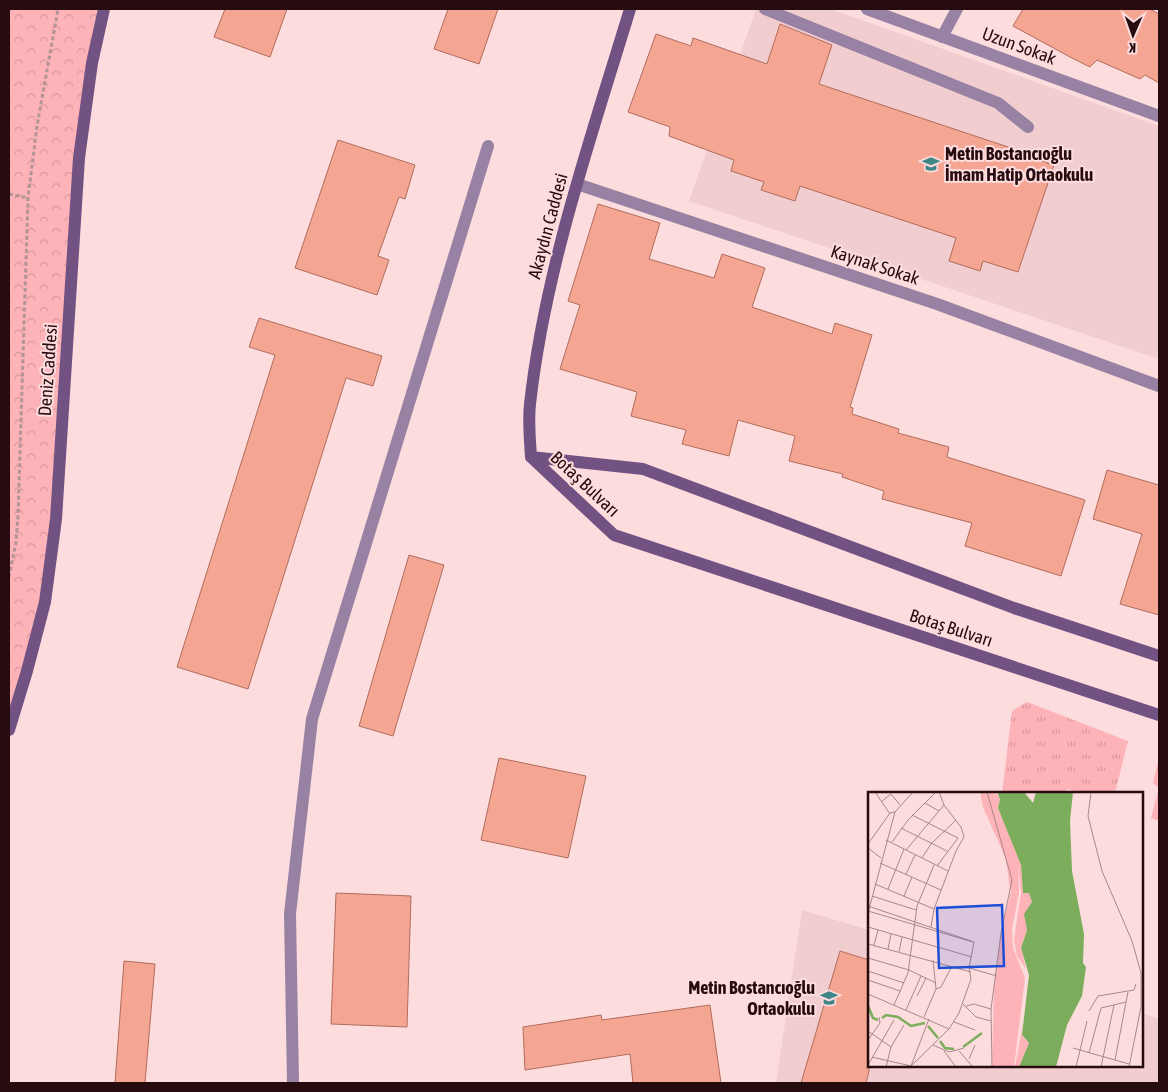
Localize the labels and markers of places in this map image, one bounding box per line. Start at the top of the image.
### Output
place label: Metin Bostancıoğlu İmam Hatip Ortaokulu [945,143,1094,185]
school or university icon: Metin Bostancıoğlu İmam Hatip Ortaokulu [921,154,941,174]
place label: Metin Bostancıoğlu Ortaokulu [688,977,815,1019]
school or university icon: Metin Bostancıoğlu Ortaokulu [819,988,839,1008]

